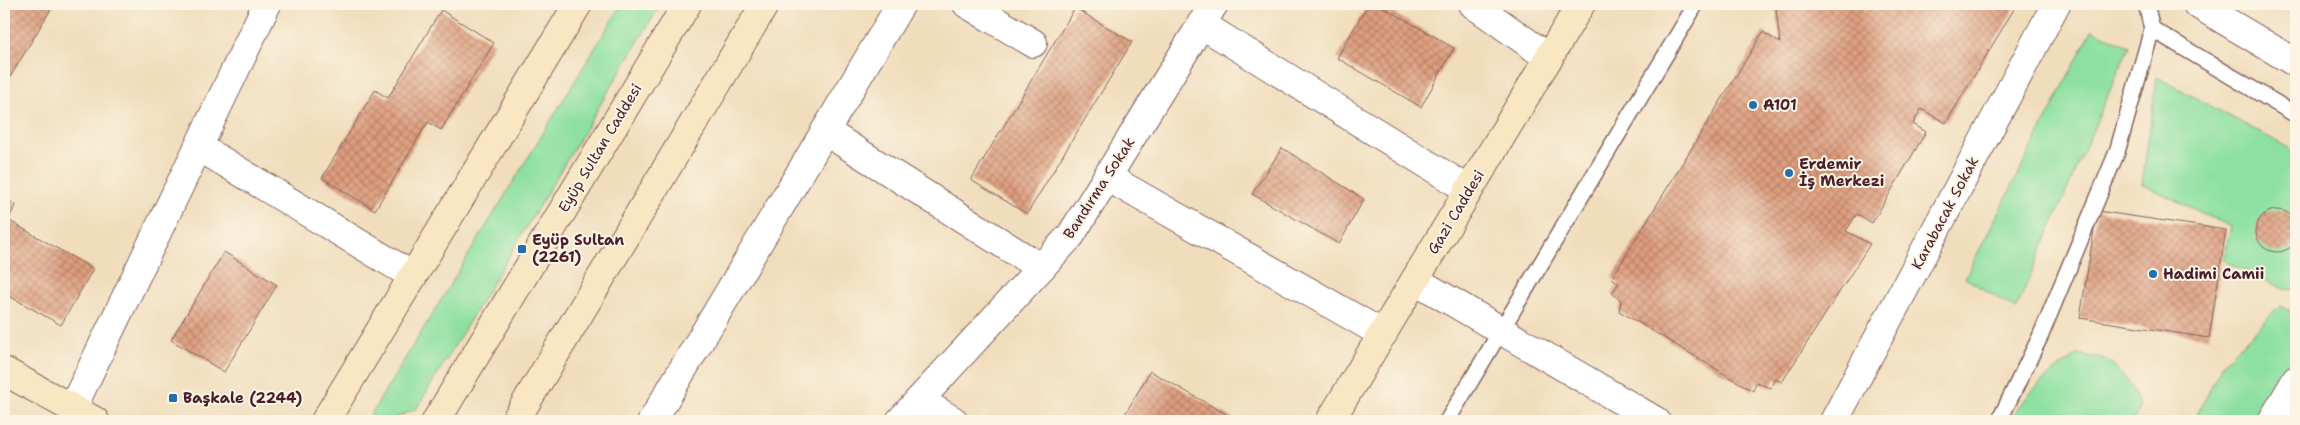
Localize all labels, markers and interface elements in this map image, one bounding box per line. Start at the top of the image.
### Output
street label: Eyüp Sultan Caddesi [554,80,646,216]
place label: A101 [1763,95,1797,115]
marker: A101 [1747,99,1759,111]
street label: Bandırma Sokak [1059,133,1139,243]
street label: Karabacak Sokak [1907,153,1983,273]
place label: Erdemir İş Merkezi [1799,154,1884,191]
street label: Gazi Caddesi [1423,166,1489,258]
marker: Erdemir İş Merkezi [1783,167,1795,179]
place label: Eyüp Sultan (2261) [532,230,624,267]
marker: Eyüp Sultan (2261) [516,243,528,255]
place label: Hadimi Camii [2163,264,2264,284]
marker: Hadimi Camii [2147,268,2159,280]
place label: Başkale (2244) [183,388,302,408]
marker: Başkale (2244) [167,392,179,404]

